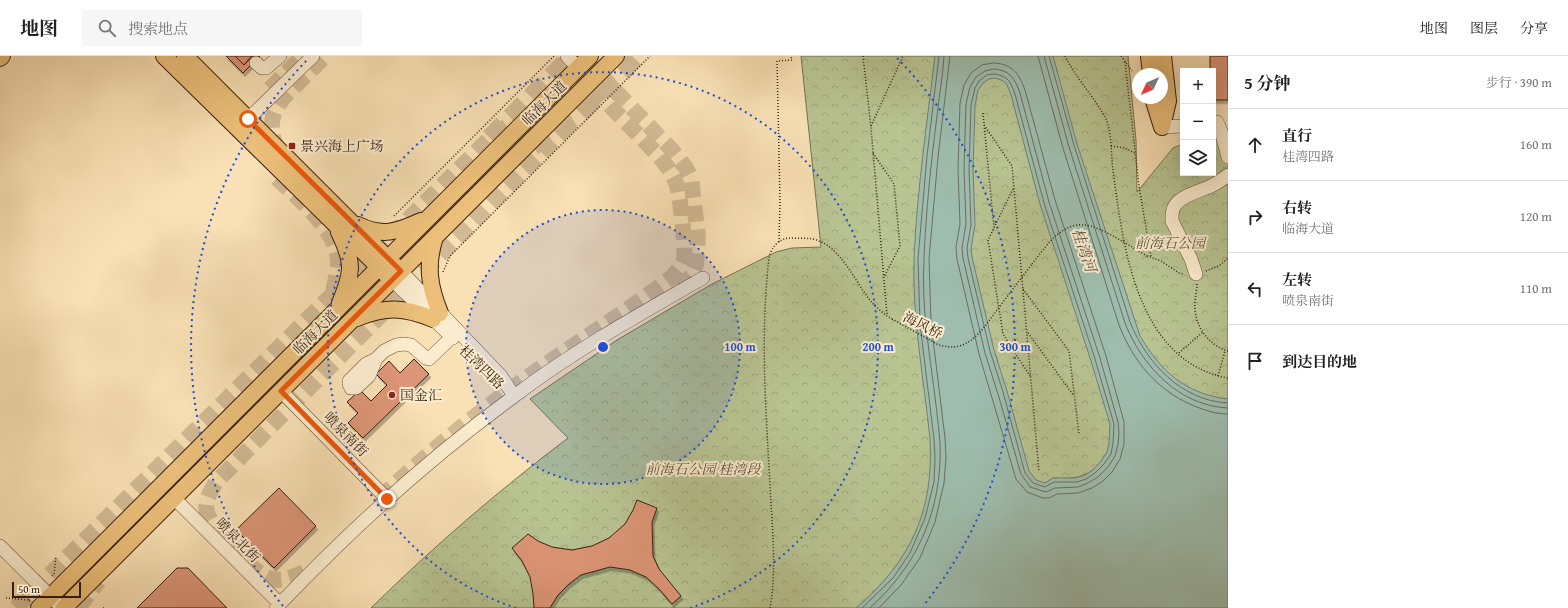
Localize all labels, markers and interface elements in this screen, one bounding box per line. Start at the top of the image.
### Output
search box [82,10,362,46]
text: 地图 [20,14,58,42]
icon: search [96,17,118,39]
text: 搜索地点 [128,18,188,39]
text: 地图 [1420,18,1448,38]
text: 图层 [1470,18,1498,38]
text: 分享 [1520,18,1548,38]
north arrow [1132,68,1168,104]
map controls [1180,68,1216,176]
button: + [1180,68,1216,104]
text: 5 分钟 [1244,70,1291,95]
text: 步行 · 390 m [1486,73,1552,92]
street label: 临海大道 [517,76,571,130]
button: − [1180,104,1216,140]
route start [239,110,257,128]
text: 直行 [1282,125,1312,146]
icon: ahead [1244,134,1266,156]
text: 160 m [1520,135,1552,154]
place label: 景兴海上广场 [300,136,384,156]
button: layers [1180,140,1216,176]
marker: 景兴海上广场 [287,141,297,151]
text: 桂湾四路 [1282,147,1334,166]
text: 右转 [1282,197,1312,218]
icon: right [1244,206,1266,228]
text: 120 m [1520,207,1552,226]
text: 临海大道 [1282,219,1334,238]
water label: 桂湾河 [1067,225,1103,277]
park label: 前海石公园 [1135,233,1207,253]
text: 左转 [1282,269,1312,290]
icon: left [1244,278,1266,300]
text: 110 m [1520,279,1552,298]
text: 喷泉南街 [1282,291,1334,310]
street label: 临海大道 [288,305,342,359]
street label: 海风桥 [900,307,946,343]
text: 100 m [724,338,757,355]
text: 200 m [862,338,895,355]
text: 300 m [999,338,1032,355]
street label: 桂湾四路 [455,340,509,394]
centre of rings [596,340,610,354]
icon: arrive [1244,350,1266,372]
text: 到达目的地 [1282,351,1357,372]
place label: 国金汇 [400,385,442,405]
marker: 国金汇 [387,390,397,400]
street label: 喷泉南街 [319,407,373,461]
park label: 前海石公园 桂湾段 [646,459,762,479]
route end [378,490,396,508]
street label: 喷泉北街 [211,513,265,567]
scale bar [12,580,81,599]
text: 50 m [18,581,40,597]

